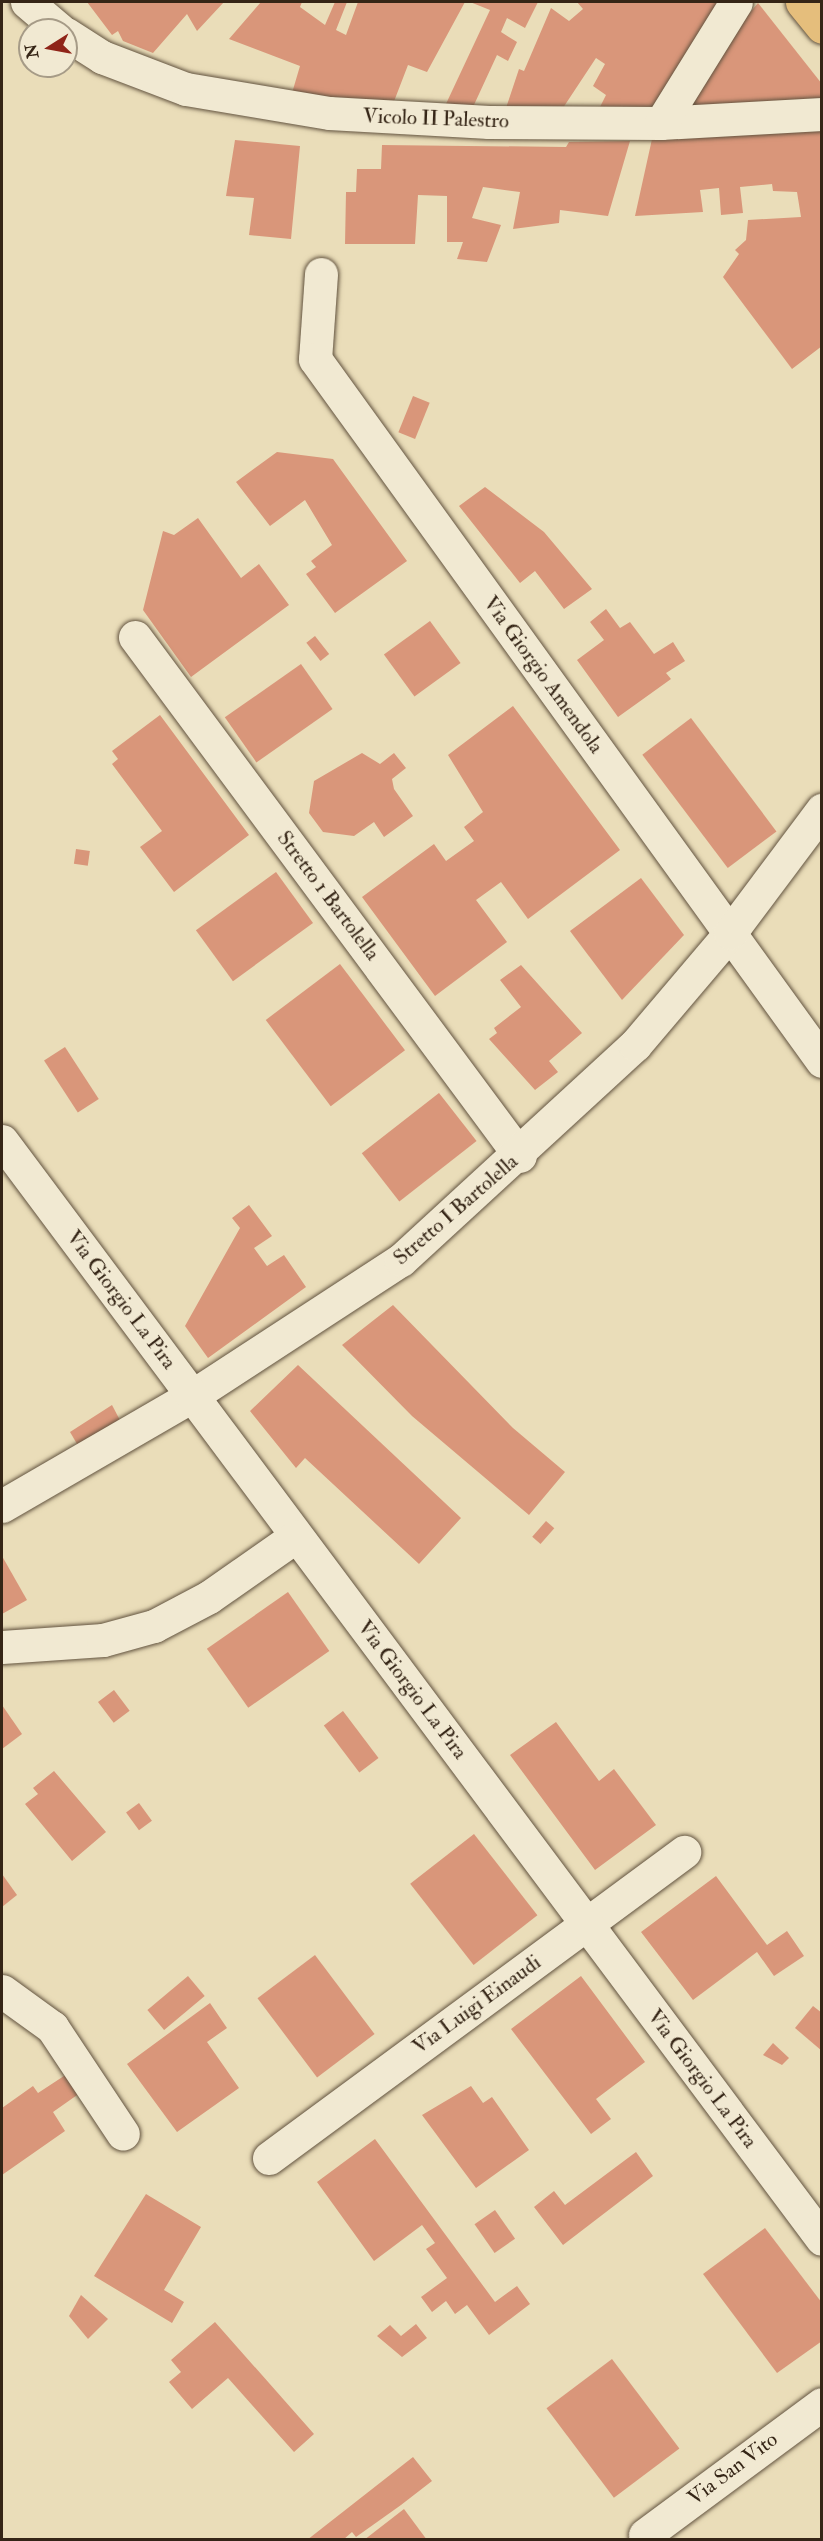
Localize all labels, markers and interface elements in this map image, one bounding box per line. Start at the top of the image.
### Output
north arrow [18,18,78,78]
text: N [21,42,43,60]
street label: Vicolo II Palestro [362,104,510,134]
street label: Via Giorgio Amendola [477,591,609,759]
street label: Stretto 1 Bartolella [271,826,385,966]
street label: Stretto I Bartolella [389,1149,523,1271]
street label: Via Giorgio La Pira [61,1226,181,1374]
street label: Via Giorgio La Pira [352,1616,472,1764]
street label: Via Luigi Einaudi [408,1950,546,2060]
street label: Via Giorgio La Pira [642,2005,762,2153]
street label: Via San Vito [683,2427,783,2511]

